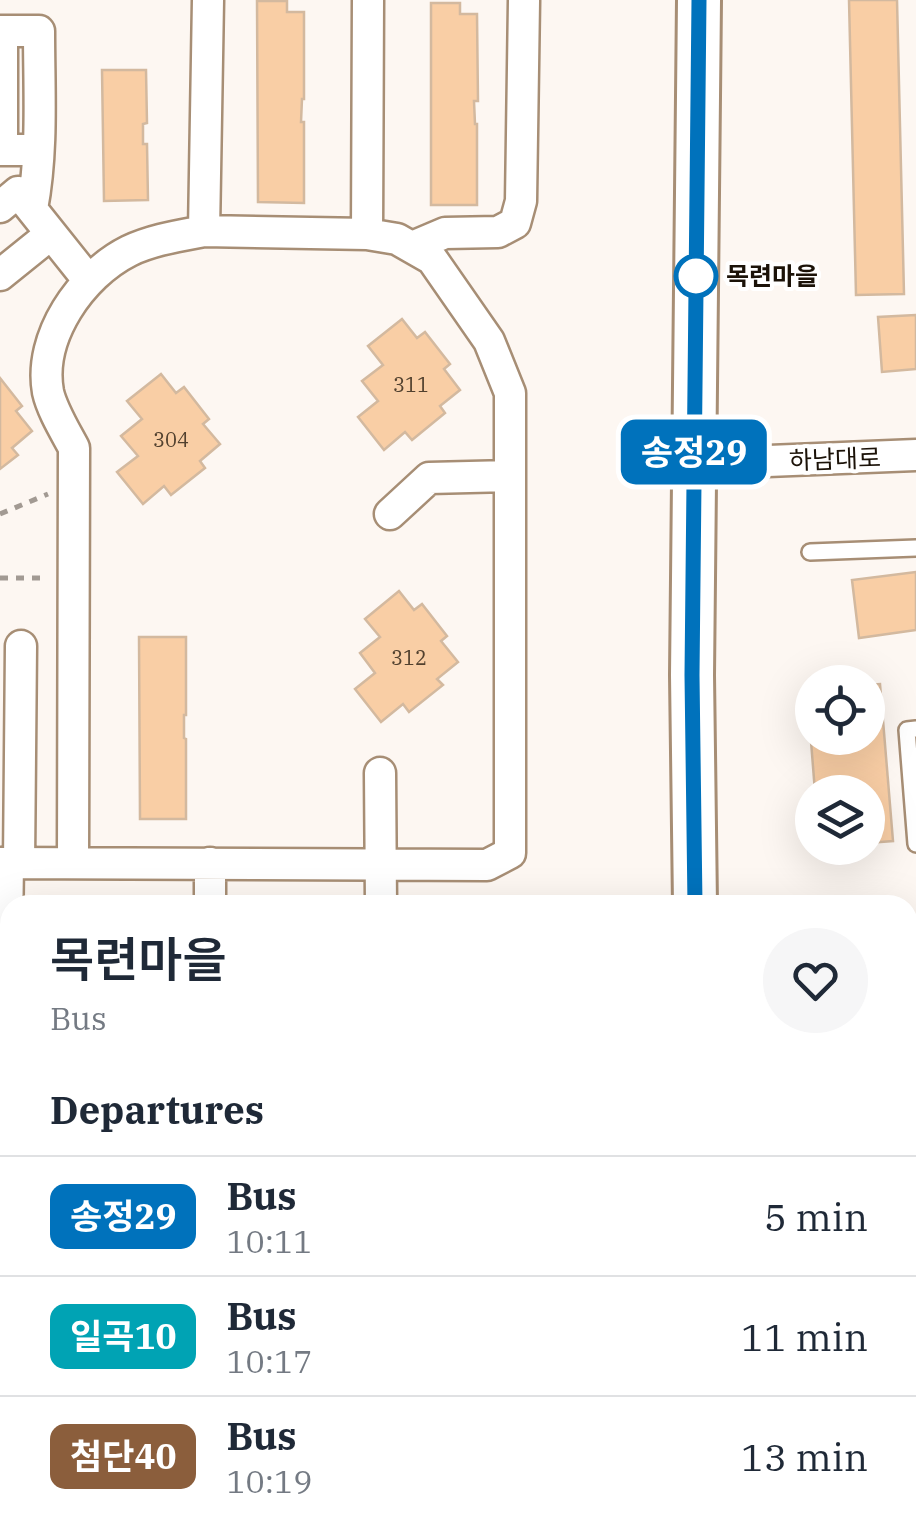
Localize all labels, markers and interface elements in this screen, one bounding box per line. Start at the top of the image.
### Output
marker: 목련마을 [675,255,717,297]
place label: 목련마을 [726,259,818,292]
house number: 311 [393,371,429,398]
line badge: 송정29 [624,420,764,484]
house number: 304 [153,426,189,453]
text: 송정29 [641,429,747,475]
street label: 하남대로 [788,440,882,477]
house number: 312 [391,644,427,671]
map controls [795,665,885,865]
button: locate [795,665,885,755]
button: layers [795,775,885,865]
text: 목련마을 [50,928,227,990]
button: heart [763,928,868,1033]
text: Bus [50,997,107,1039]
text: Departures [50,1085,264,1134]
text: Bus [226,1171,297,1220]
text: 5 min [764,1192,868,1241]
text: 송정29 [70,1193,176,1239]
text: 10:11 [226,1220,312,1262]
text: Bus [226,1291,297,1340]
text: 11 min [741,1312,868,1361]
text: 일곡10 [70,1313,176,1359]
text: 10:17 [226,1340,312,1382]
text: Bus [226,1411,297,1460]
text: 13 min [741,1432,868,1481]
text: 첨단40 [70,1433,176,1479]
text: 10:19 [226,1460,312,1502]

